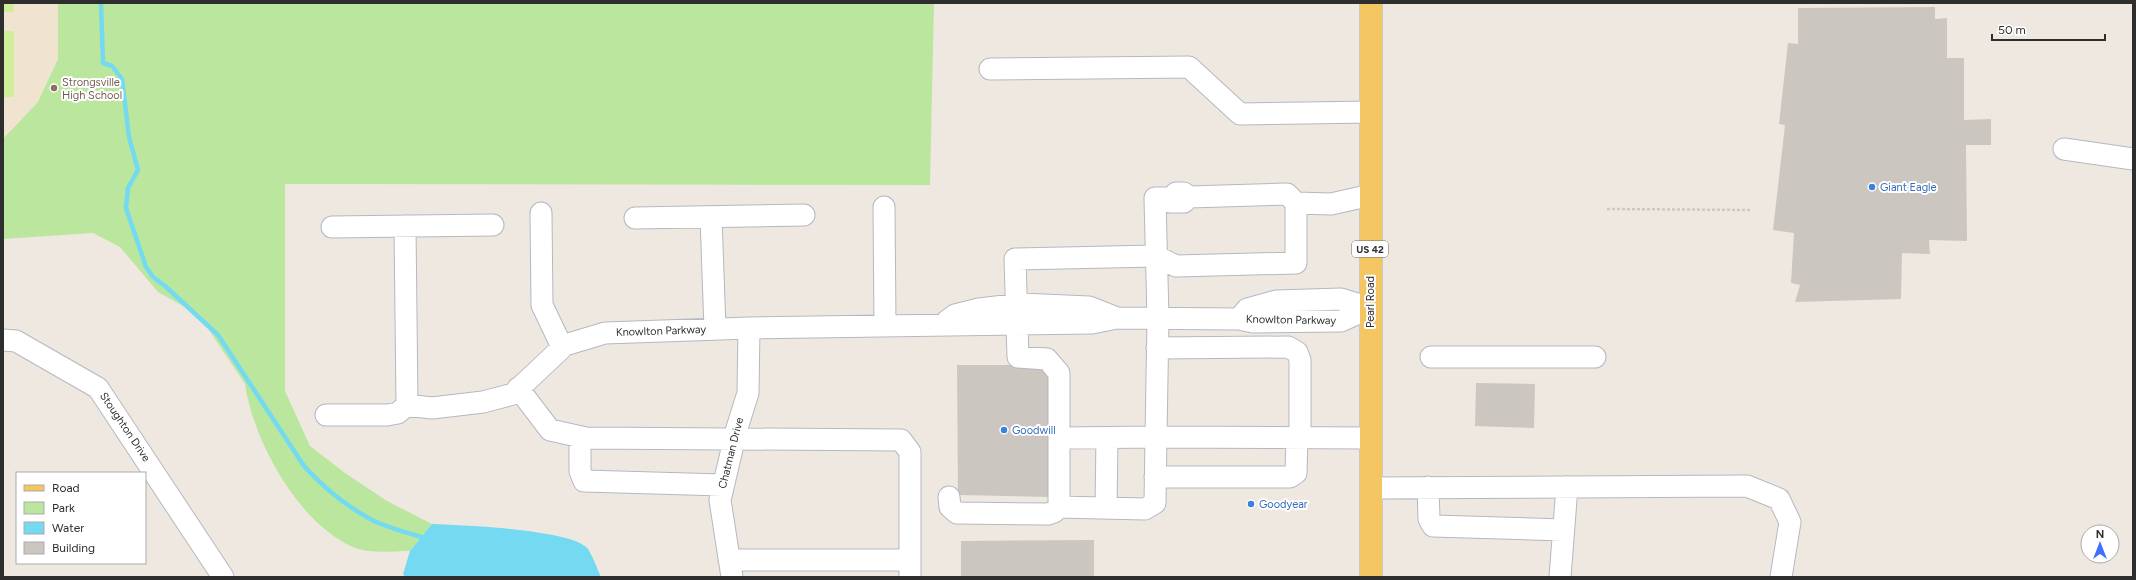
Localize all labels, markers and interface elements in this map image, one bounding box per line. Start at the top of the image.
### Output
scale bar [1992,16,2105,42]
text: 50 m [1998,23,2026,37]
place label: Strongsville High School [62,76,122,102]
marker: Strongsville High School [49,83,59,93]
place label: Giant Eagle [1880,181,1937,194]
marker: Giant Eagle [1867,182,1877,192]
road number: US 42 [1352,241,1388,257]
street label: Pearl Road [1364,276,1377,328]
street label: Knowlton Parkway [1246,313,1336,327]
street label: Knowlton Parkway [616,323,707,339]
street label: Stoughton Drive [97,390,153,464]
street label: Chatman Drive [716,416,746,490]
place label: Goodwill [1012,424,1056,437]
marker: Goodwill [999,425,1009,435]
legend [16,472,146,564]
text: Road [52,481,80,495]
place label: Goodyear [1259,498,1308,511]
marker: Goodyear [1246,499,1256,509]
text: Park [52,501,75,515]
text: Water [52,521,84,535]
north arrow [2080,524,2120,564]
text: N [2096,528,2104,541]
text: Building [52,541,95,555]

